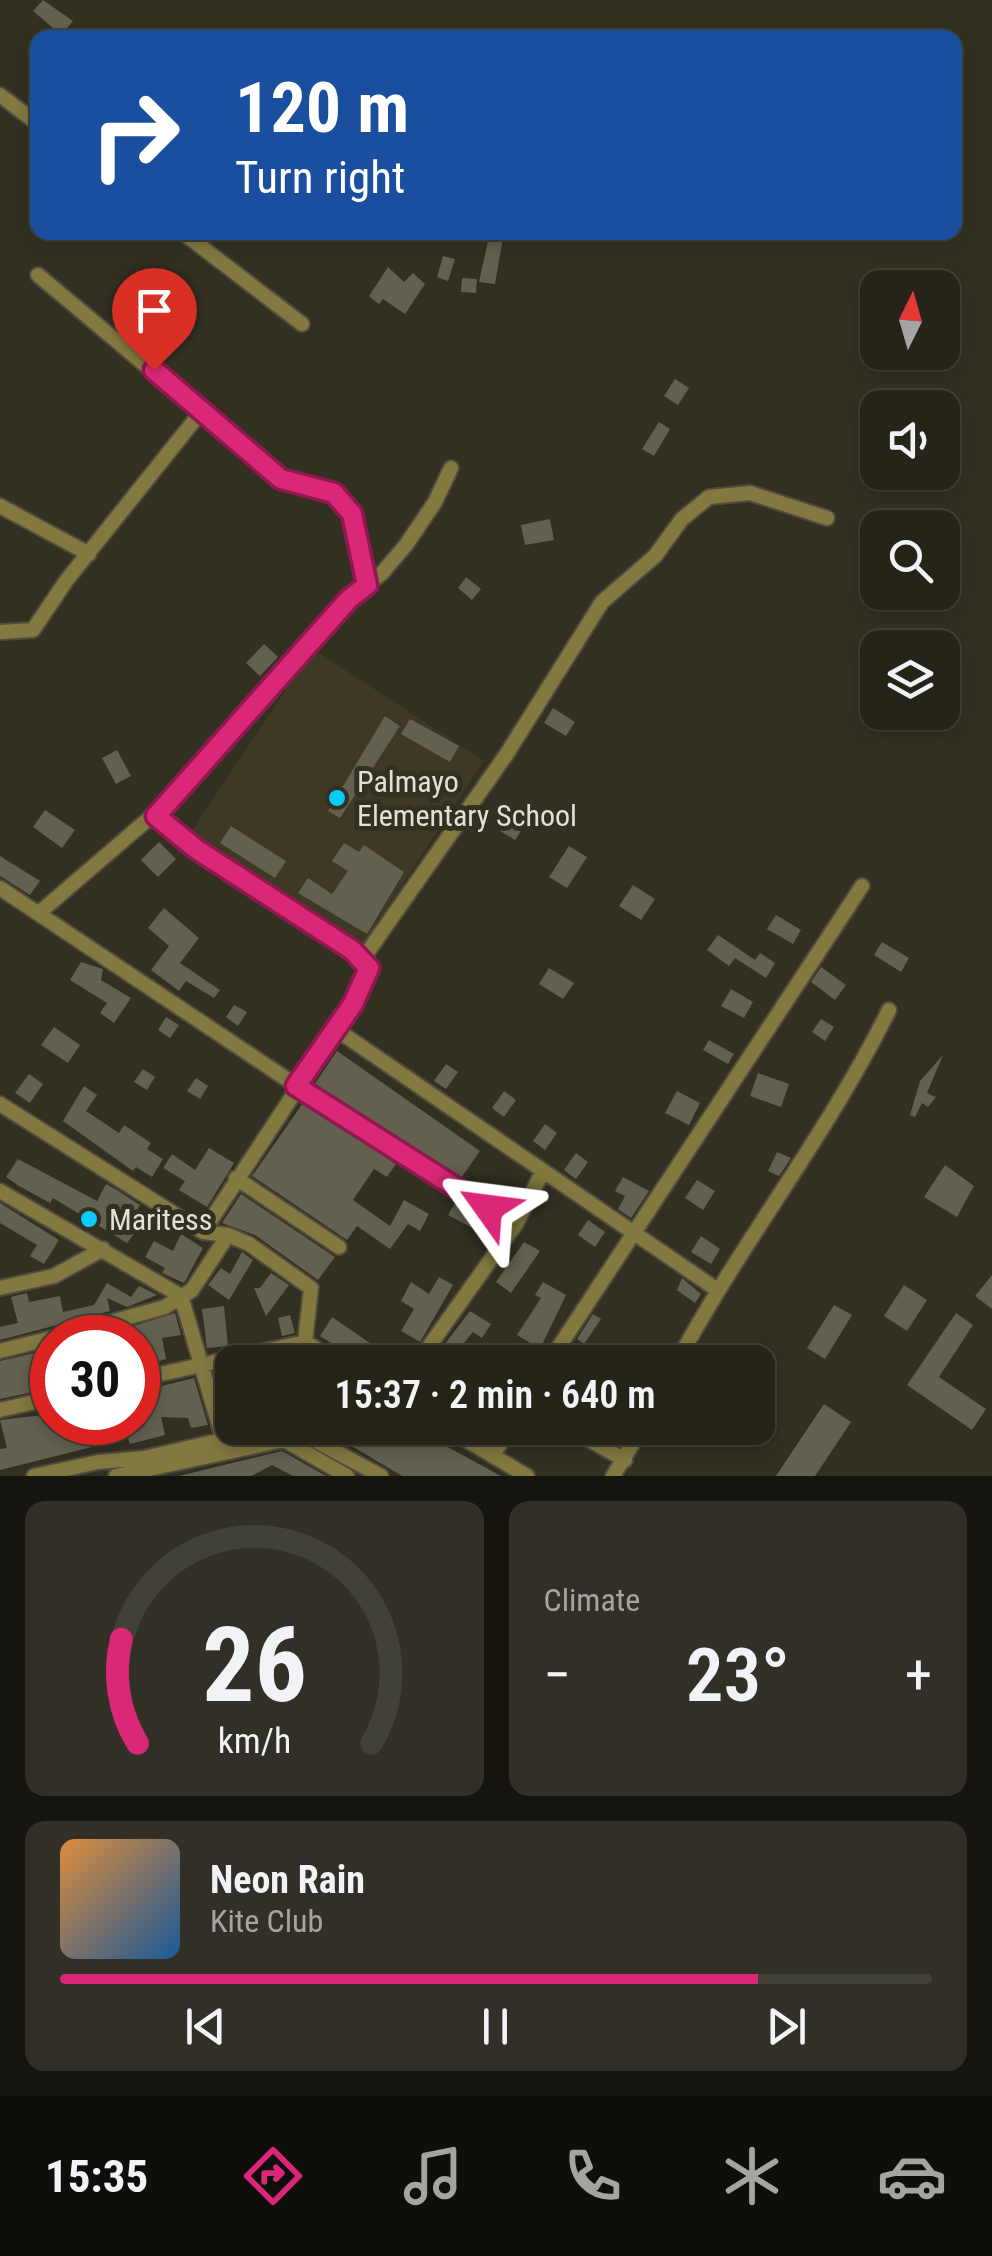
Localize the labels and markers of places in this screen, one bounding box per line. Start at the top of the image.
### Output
pin [112,268,197,371]
place label: Palmayo Elementary School [357,764,577,833]
marker: Palmayo Elementary School [326,787,348,809]
place label: Maritess [109,1202,212,1237]
marker: Maritess [78,1208,100,1230]

